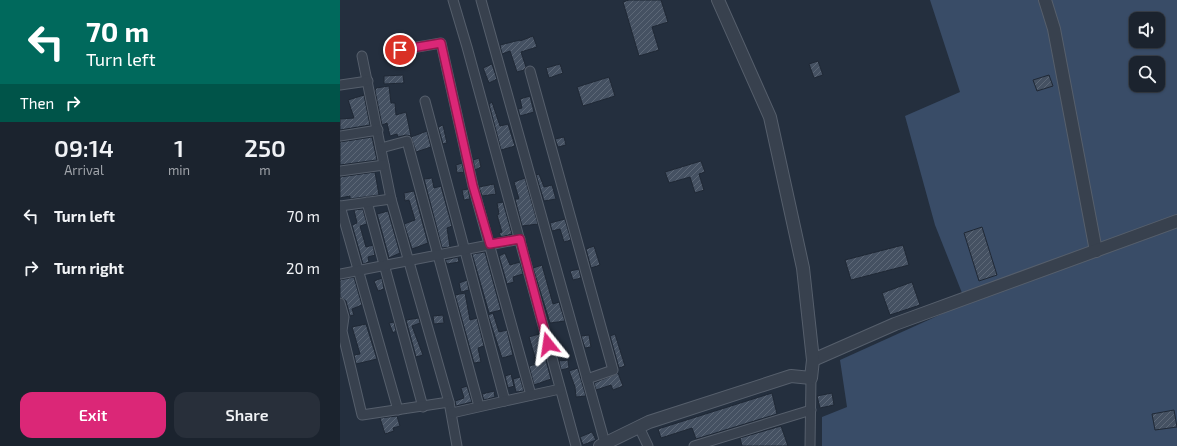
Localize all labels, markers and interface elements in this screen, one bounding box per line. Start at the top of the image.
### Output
map controls [1129,12,1165,92]
button: sound [1129,12,1165,48]
text: 70 m [86,14,149,48]
icon: left [20,16,72,68]
pin [383,33,417,67]
icon: arrive [389,39,411,61]
text: Turn left [86,48,156,70]
button: search [1129,56,1165,92]
icon: right [62,92,84,114]
text: Then [20,94,54,112]
text: 09:14 [54,133,114,162]
text: 1 [174,133,184,162]
text: 250 [244,133,286,162]
text: Arrival [64,162,104,178]
text: min [168,162,190,178]
text: m [259,162,271,178]
icon: left [20,205,42,227]
text: Turn left [54,207,115,225]
text: 70 m [287,207,320,225]
icon: right [20,257,42,279]
text: Turn right [54,259,124,277]
text: 20 m [286,259,320,277]
position arrow [527,323,569,365]
button: Exit [20,392,166,438]
button: Share [174,392,320,438]

